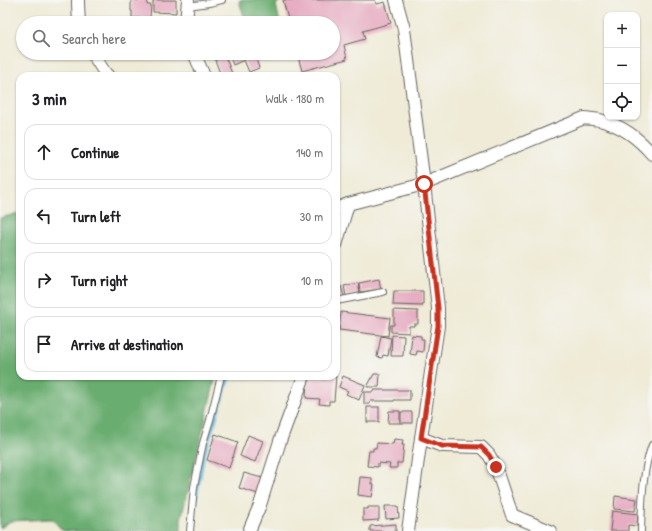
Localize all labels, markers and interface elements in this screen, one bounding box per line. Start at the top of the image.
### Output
map controls [604,12,640,120]
button: + [604,12,640,48]
search box [16,16,340,60]
icon: search [30,27,52,49]
text: Search here [62,28,126,49]
button: − [604,48,640,84]
button: locate [604,84,640,120]
text: 3 min [32,87,67,110]
text: Walk · 180 m [265,89,324,107]
icon: ahead [33,141,55,163]
text: Continue [71,142,119,163]
text: 140 m [296,143,323,161]
route start [415,175,433,193]
icon: left [33,205,55,227]
text: Turn left [71,206,121,227]
text: 30 m [300,207,323,225]
icon: right [33,269,55,291]
text: Turn right [71,270,127,291]
text: 10 m [301,271,323,289]
icon: arrive [33,333,55,355]
text: Arrive at destination [71,334,183,355]
route end [487,458,505,476]

